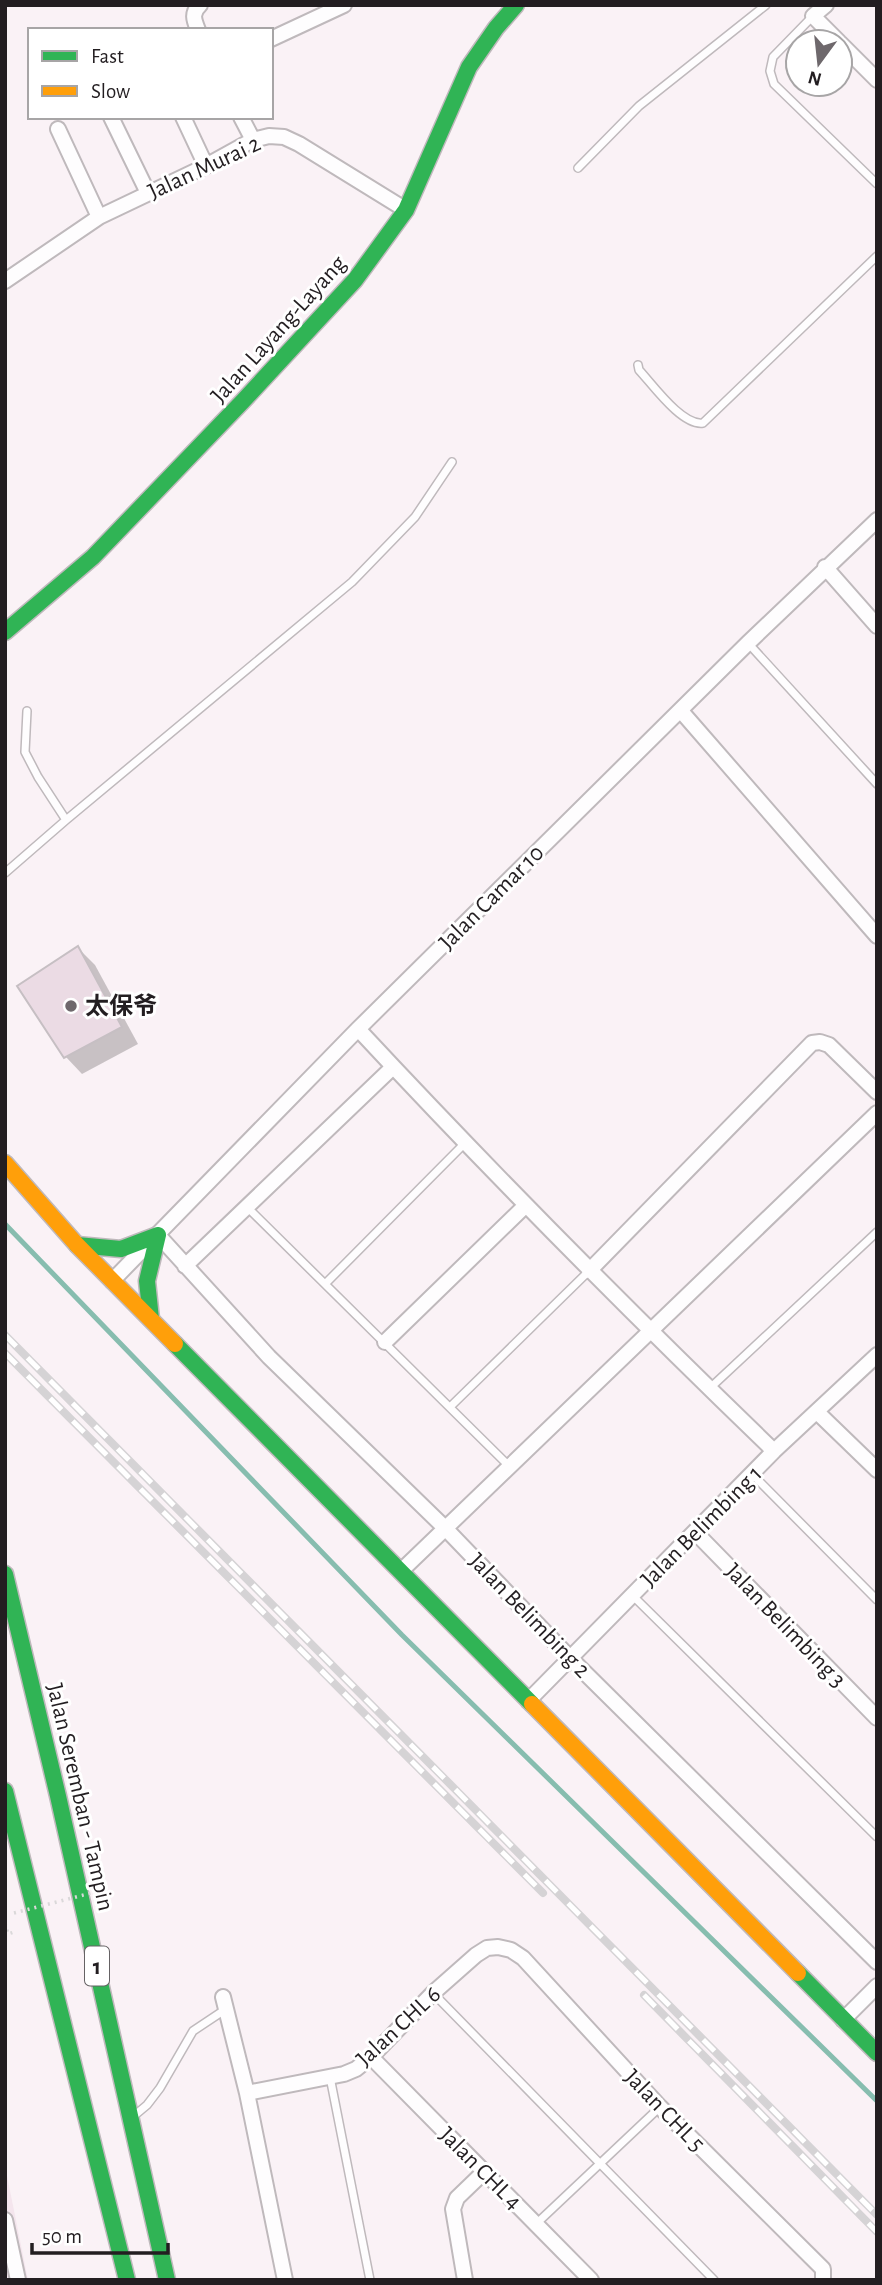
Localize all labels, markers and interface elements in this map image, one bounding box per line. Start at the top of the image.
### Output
legend [28,28,273,119]
north arrow [784,28,854,98]
text: Fast [91,46,124,67]
text: N [806,67,824,89]
text: Slow [91,81,130,102]
street label: Jalan Murai 2 [145,131,264,204]
street label: Jalan Layang-Layang [207,251,351,408]
street label: Jalan Camar 10 [435,841,549,955]
place label: 太保爷 [85,993,157,1019]
marker: 太保爷 [63,998,79,1014]
street label: Jalan Belimbing 1 [637,1462,767,1592]
street label: Jalan Belimbing 2 [464,1549,595,1683]
street label: Jalan Belimbing 3 [720,1559,850,1692]
street label: Jalan Seremban - Tampin [42,1681,118,1913]
road number: 1 [85,1946,109,1985]
street label: Jalan CHL 6 [352,1982,445,2071]
street label: Jalan CHL 5 [620,2065,709,2156]
street label: Jalan CHL 4 [434,2123,526,2215]
scale bar [32,2212,168,2256]
text: 50 m [42,2226,82,2247]

